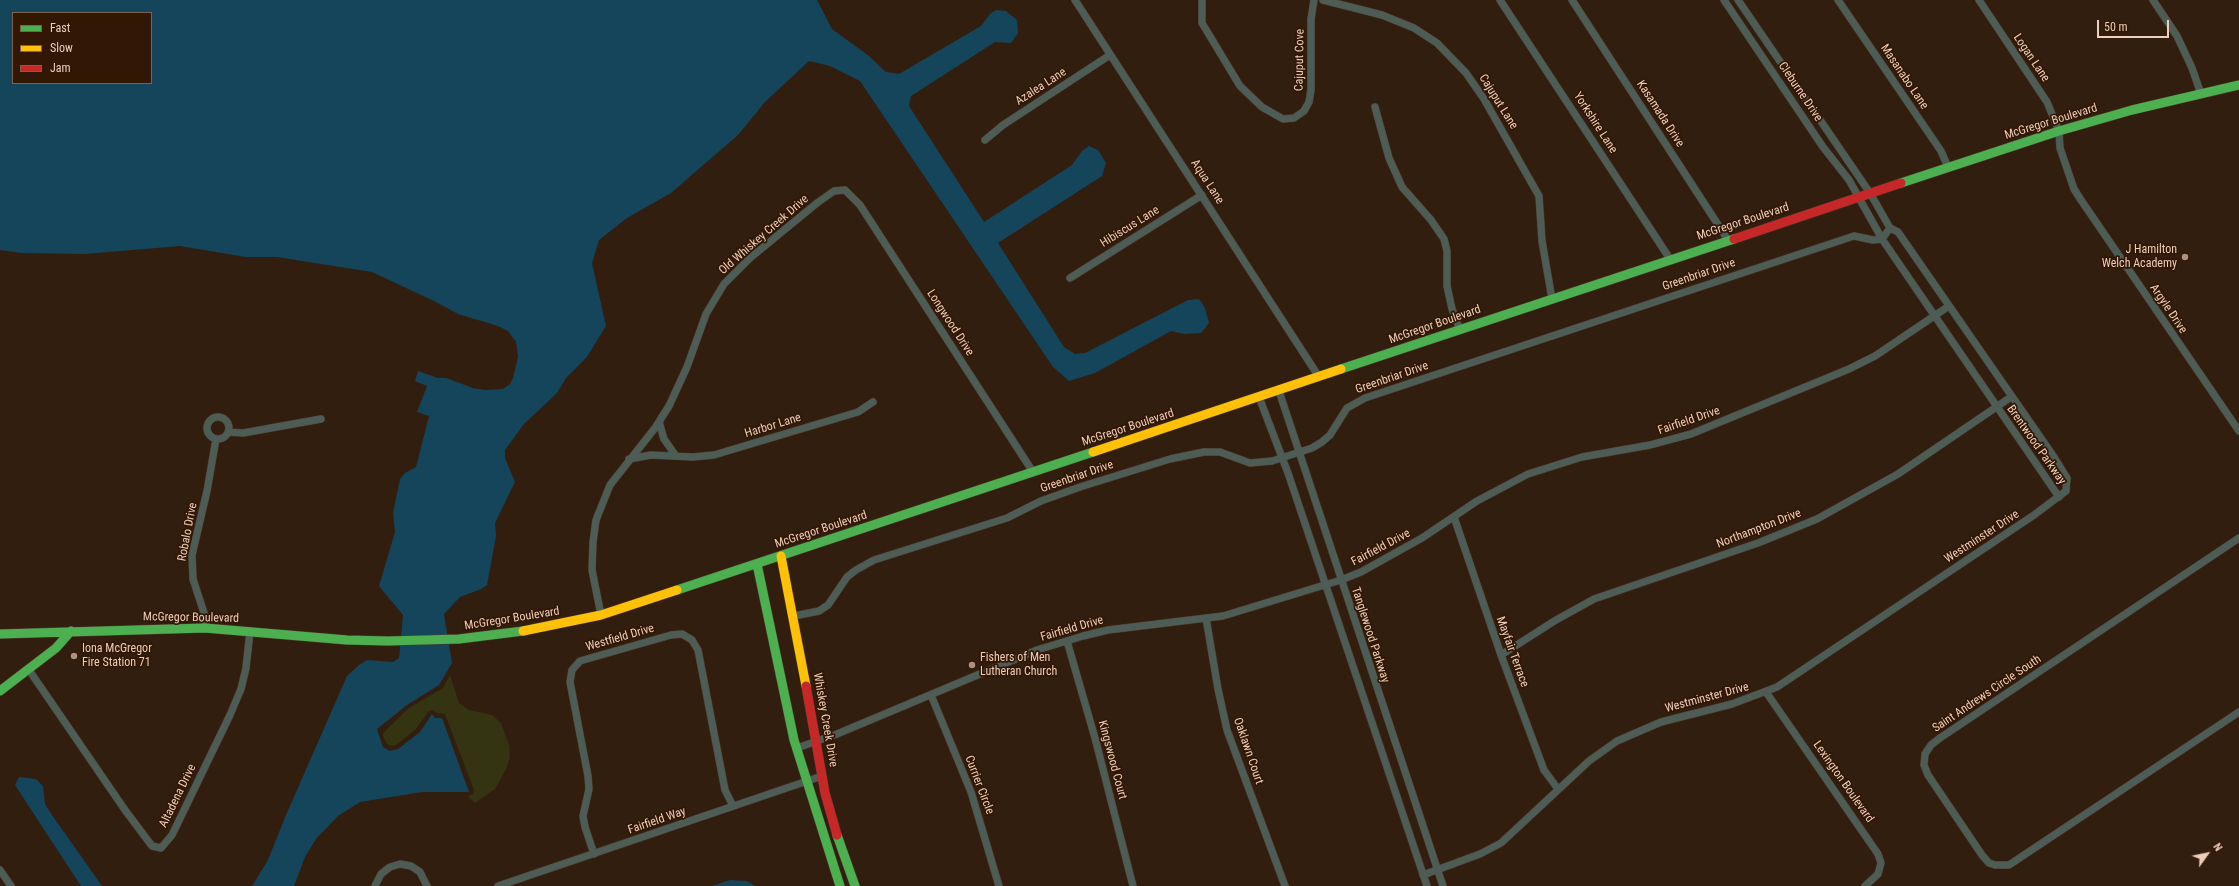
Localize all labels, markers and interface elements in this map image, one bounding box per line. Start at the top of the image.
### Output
legend [12,12,152,84]
scale bar [2099,12,2171,38]
text: 50 m [2104,20,2128,34]
text: Fast [50,21,70,35]
street label: Cajuput Cove [1292,29,1308,91]
street label: Logan Lane [2010,31,2052,85]
text: Slow [50,41,73,55]
street label: Masanabo Lane [1877,42,1931,112]
street label: Cleburne Drive [1775,60,1825,124]
text: Jam [50,61,71,75]
street label: Azalea Lane [1013,65,1069,109]
street label: Cajuput Lane [1475,72,1521,132]
street label: Kasamada Drive [1633,78,1687,150]
street label: Yorkshire Lane [1570,90,1620,156]
street label: McGregor Boulevard [2003,101,2099,143]
street label: Aqua Lane [1187,157,1227,207]
street label: Old Whiskey Creek Drive [716,192,812,278]
street label: McGregor Boulevard [1695,200,1791,244]
street label: Hibiscus Lane [1098,203,1162,251]
place label: J Hamilton Welch Academy [2102,243,2177,271]
marker: J Hamilton Welch Academy [2180,252,2190,262]
street label: Greenbriar Drive [1661,256,1737,294]
street label: Argyle Drive [2146,282,2190,336]
street label: Longwood Drive [923,287,977,359]
street label: McGregor Boulevard [1387,303,1483,347]
street label: Greenbriar Drive [1354,359,1430,397]
street label: Brentwood Parkway [2003,403,2069,487]
street label: Fairfield Drive [1656,404,1722,438]
street label: McGregor Boulevard [1080,406,1176,450]
street label: Harbor Lane [743,411,803,441]
street label: Greenbriar Drive [1039,458,1115,496]
street label: Robalo Drive [175,501,201,563]
street label: Northampton Drive [1715,506,1803,552]
street label: Westminster Drive [1942,507,2022,567]
street label: McGregor Boulevard [773,508,869,552]
street label: Fairfield Drive [1349,526,1413,570]
street label: Tanglewood Parkway [1348,585,1392,685]
street label: McGregor Boulevard [463,604,561,634]
street label: McGregor Boulevard [143,610,239,626]
street label: Fairfield Drive [1039,613,1105,645]
street label: Mayfair Terrace [1493,615,1531,689]
street label: Westfield Drive [584,621,656,655]
place label: Iona McGregor Fire Station 71 [82,642,152,670]
marker: Iona McGregor Fire Station 71 [69,651,79,661]
place label: Fishers of Men Lutheran Church [980,651,1057,679]
street label: Saint Andrews Circle South [1930,652,2044,736]
marker: Fishers of Men Lutheran Church [967,660,977,670]
street label: Whiskey Creek Drive [810,672,840,768]
street label: Westminster Drive [1664,680,1750,716]
street label: Oaklawn Court [1230,716,1266,786]
street label: Kingswood Court [1095,719,1129,801]
street label: Lexington Boulevard [1810,739,1876,825]
street label: Currier Circle [961,754,997,816]
street label: Altadena Drive [156,762,200,830]
street label: Fairfield Way [626,804,688,838]
north arrow [2187,834,2227,874]
text: N [2210,841,2225,854]

